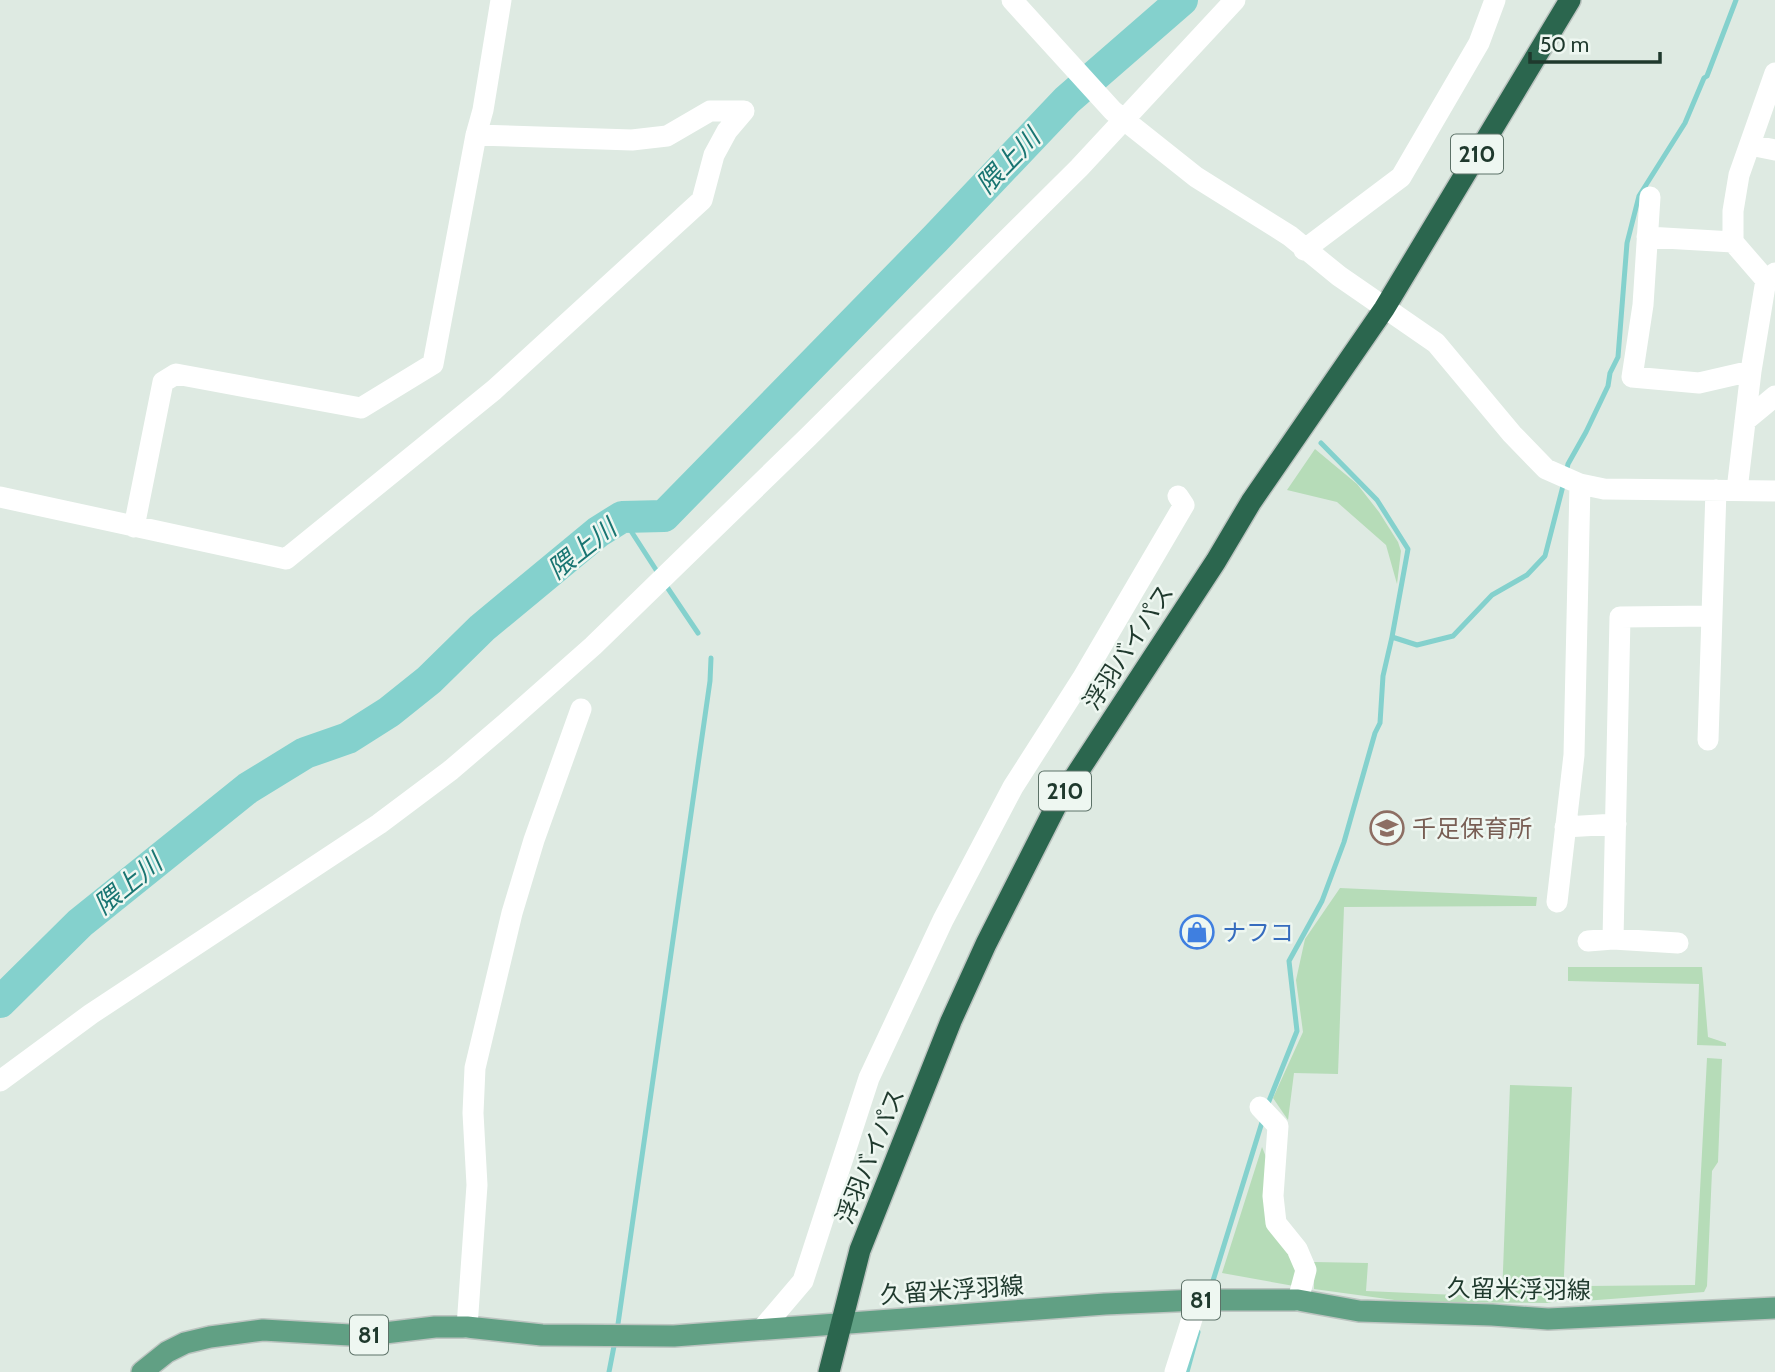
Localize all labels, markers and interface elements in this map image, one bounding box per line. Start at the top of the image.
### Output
scale bar [1530,21,1660,65]
text: 50 m [1540,32,1589,57]
water label: 隈上川 [969,120,1049,200]
road number: 210 [1451,134,1503,174]
water label: 隈上川 [541,511,625,586]
street label: 浮羽バイパス [1077,579,1179,715]
road number: 210 [1039,772,1091,810]
school or university icon: 千足保育所 [1368,809,1406,847]
place label: 千足保育所 [1412,814,1532,843]
water label: 隈上川 [88,845,171,921]
shop icon: ナフコ [1178,913,1216,951]
place label: ナフコ [1222,918,1294,947]
street label: 浮羽バイパス [830,1084,910,1228]
street label: 久留米浮羽線 [879,1271,1025,1309]
street label: 久留米浮羽線 [1447,1273,1591,1305]
road number: 81 [1182,1280,1220,1320]
road number: 81 [350,1316,388,1354]

